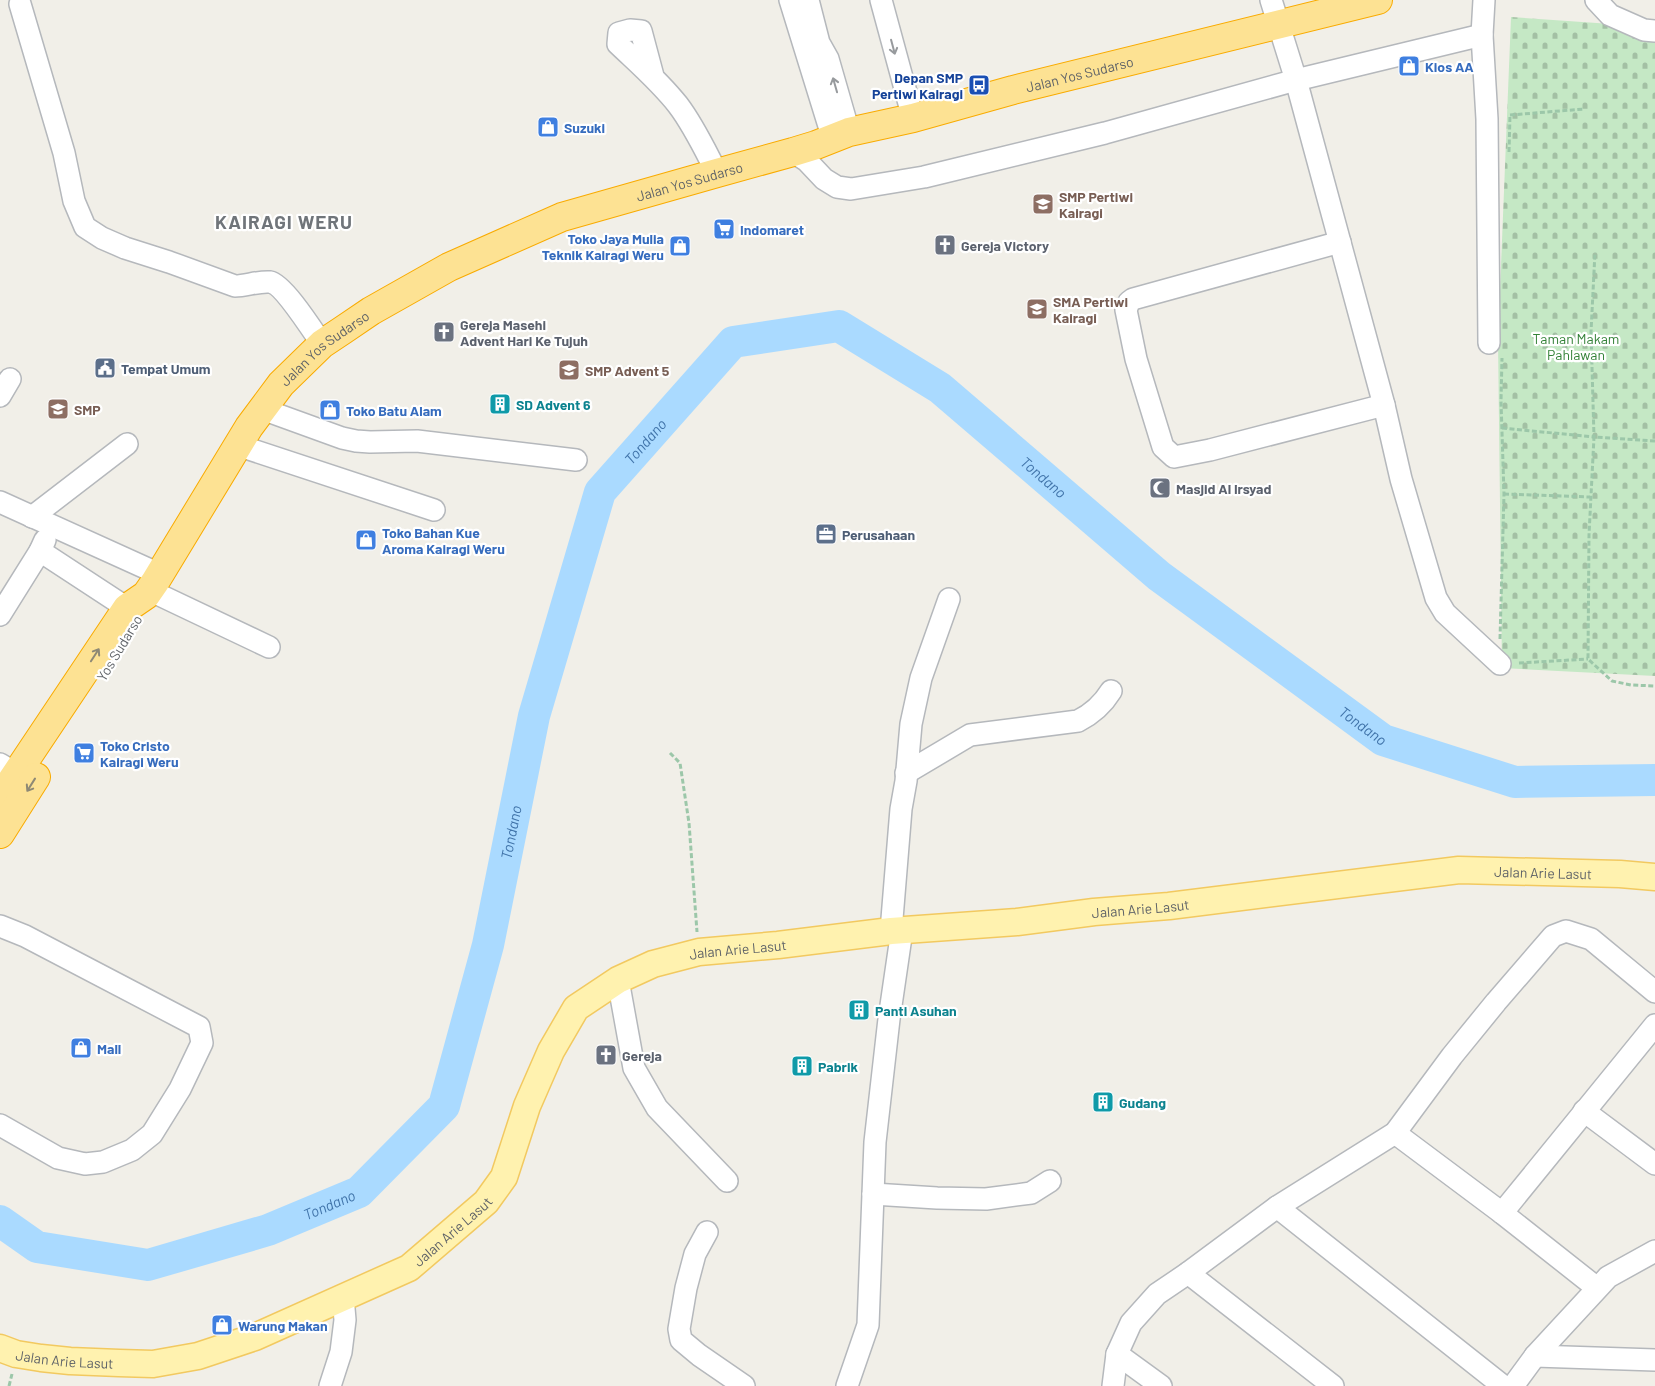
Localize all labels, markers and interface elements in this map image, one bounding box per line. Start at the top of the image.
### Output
one-way arrow [889,39,899,55]
street label: Jalan Yos Sudarso [1024,52,1135,95]
shop icon: Kios AA [1397,54,1421,78]
place label: Kios AA [1425,58,1474,75]
place label: Depan SMP Pertiwi Kairagi [872,69,963,102]
bus stop icon: Depan SMP Pertiwi Kairagi [967,73,991,97]
one-way arrow [830,78,840,94]
shop icon: Suzuki [536,115,560,139]
place label: Suzuki [564,119,605,136]
street label: Jalan Yos Sudarso [634,158,745,204]
place label: SMP Pertiwi Kairagi [1059,188,1133,221]
school or university icon: SMP Pertiwi Kairagi [1031,192,1055,216]
district label: KAIRAGI WERU [215,210,353,233]
supermarket icon: Indomaret [712,217,736,241]
place label: Indomaret [740,221,804,238]
place label: Toko Jaya Mulia Teknik Kairagi Weru [542,230,664,263]
church icon: Gereja Victory [933,233,957,257]
shop icon: Toko Jaya Mulia Teknik Kairagi Weru [668,234,692,258]
place label: Gereja Victory [961,237,1049,254]
place label: SMA Pertiwi Kairagi [1053,293,1128,326]
school or university icon: SMA Pertiwi Kairagi [1025,297,1049,321]
street label: Jalan Yos Sudarso [276,306,372,389]
place label: Gereja Masehi Advent Hari Ke Tujuh [460,316,588,349]
church icon: Gereja Masehi Advent Hari Ke Tujuh [432,320,456,344]
park label: Taman Makam Pahlawan [1533,330,1619,363]
public building icon: Tempat Umum [93,356,117,380]
school or university icon: SMP Advent 5 [557,358,581,382]
place label: Tempat Umum [121,360,211,377]
place label: SMP Advent 5 [585,362,670,379]
building icon: SD Advent 6 [488,392,512,416]
place label: SD Advent 6 [516,396,591,413]
school or university icon: SMP [46,397,70,421]
shop icon: Toko Batu Alam [318,398,342,422]
place label: SMP [74,401,101,418]
place label: Toko Batu Alam [346,402,442,419]
water label: Tondano [620,415,670,468]
water label: Tondano [1017,452,1070,502]
mosque icon: Masjid Al Irsyad [1148,476,1172,500]
place label: Masjid Al Irsyad [1176,480,1271,497]
office icon: Perusahaan [814,522,838,546]
place label: Toko Bahan Kue Aroma Kairagi Weru [382,524,505,557]
place label: Perusahaan [842,526,915,543]
shop icon: Toko Bahan Kue Aroma Kairagi Weru [354,528,378,552]
street label: Yos Sudarso [93,612,145,684]
one-way arrow [90,649,100,663]
water label: Tondano [1336,702,1390,749]
place label: Toko Cristo Kairagi Weru [100,737,179,770]
supermarket icon: Toko Cristo Kairagi Weru [72,741,96,765]
one-way arrow [25,778,35,792]
water label: Tondano [496,804,525,861]
street label: Jalan Arie Lasut [1494,862,1592,882]
street label: Jalan Arie Lasut [1091,895,1190,921]
street label: Jalan Arie Lasut [687,936,787,963]
building icon: Panti Asuhan [847,998,871,1022]
place label: Panti Asuhan [875,1002,957,1019]
shop icon: Mall [69,1036,93,1060]
place label: Mall [97,1040,121,1057]
church icon: Gereja [594,1043,618,1067]
place label: Gereja [622,1047,662,1064]
building icon: Pabrik [790,1054,814,1078]
place label: Pabrik [818,1058,859,1075]
building icon: Gudang [1091,1090,1115,1114]
place label: Gudang [1119,1094,1166,1111]
water label: Tondano [301,1186,358,1223]
street label: Jalan Arie Lasut [409,1193,495,1269]
shop icon: Warung Makan [210,1313,234,1337]
place label: Warung Makan [238,1317,328,1334]
street label: Jalan Arie Lasut [15,1346,114,1371]

